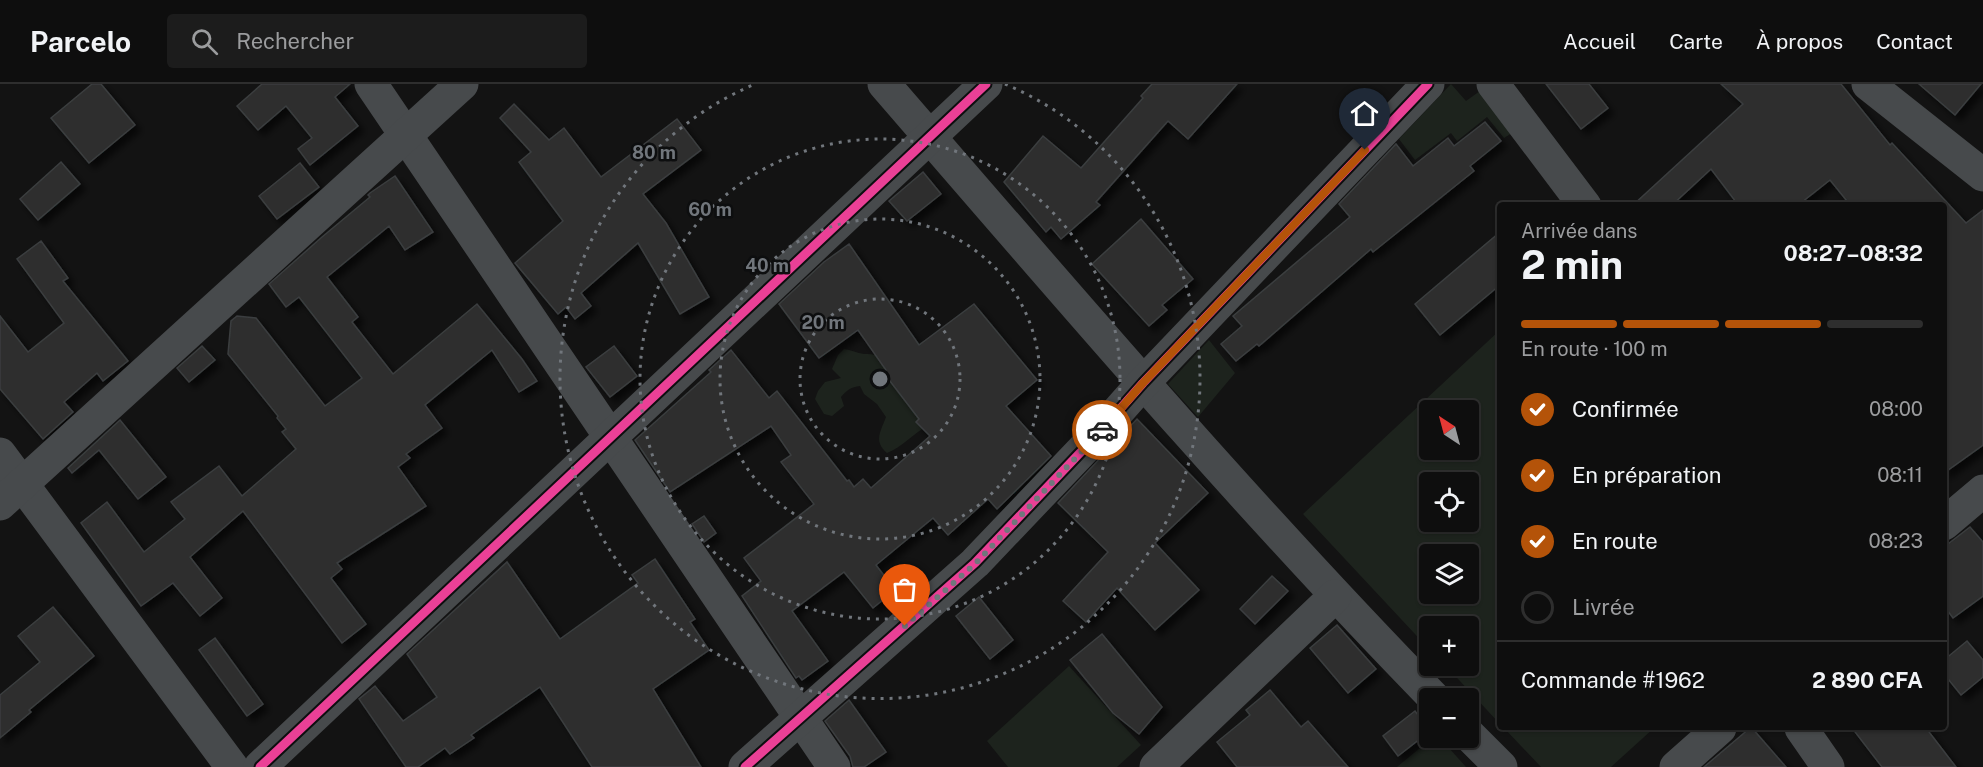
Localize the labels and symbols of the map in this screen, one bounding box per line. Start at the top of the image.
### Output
pin [1339,88,1390,150]
text: 80 m [632,142,676,163]
text: 60 m [688,199,732,220]
text: 40 m [745,255,789,276]
text: 20 m [801,312,845,333]
centre of rings [870,369,890,389]
courier [1072,400,1132,460]
north arrow [1419,400,1479,460]
pin [879,564,930,626]

